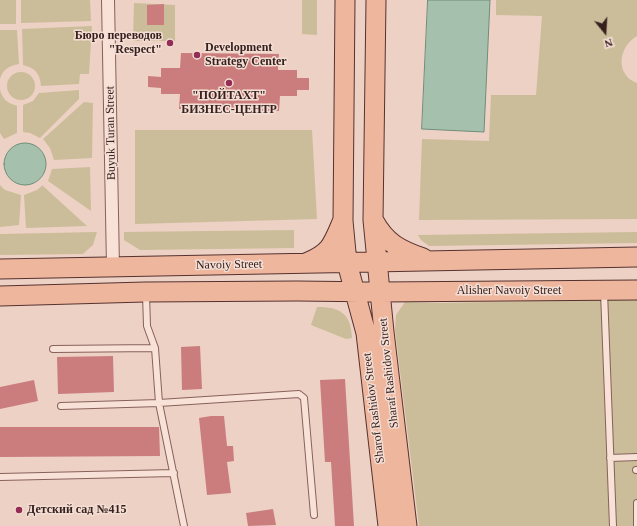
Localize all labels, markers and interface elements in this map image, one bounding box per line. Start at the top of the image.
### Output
north arrow [585,12,625,52]
place label: Бюро переводов "Respect" [75,29,162,57]
text: N [603,36,614,50]
marker: Бюро переводов "Respect" [165,38,175,48]
place label: Development Strategy Center [205,41,287,69]
marker: Development Strategy Center [192,50,202,60]
marker: "ПОЙТАХТ" БИЗНЕС-ЦЕНТР [224,78,234,88]
street label: Buyuk Turan Street [103,86,119,180]
place label: "ПОЙТАХТ" БИЗНЕС-ЦЕНТР [181,89,277,117]
street label: Navoiy Street [196,257,262,273]
street label: Alisher Navoiy Street [457,284,561,298]
street label: Sharaf Rashidov Street [376,317,402,429]
street label: Sharof Rashidov Street [360,352,388,464]
place label: Детский сад №415 [27,503,126,517]
marker: Детский сад №415 [14,505,24,515]

